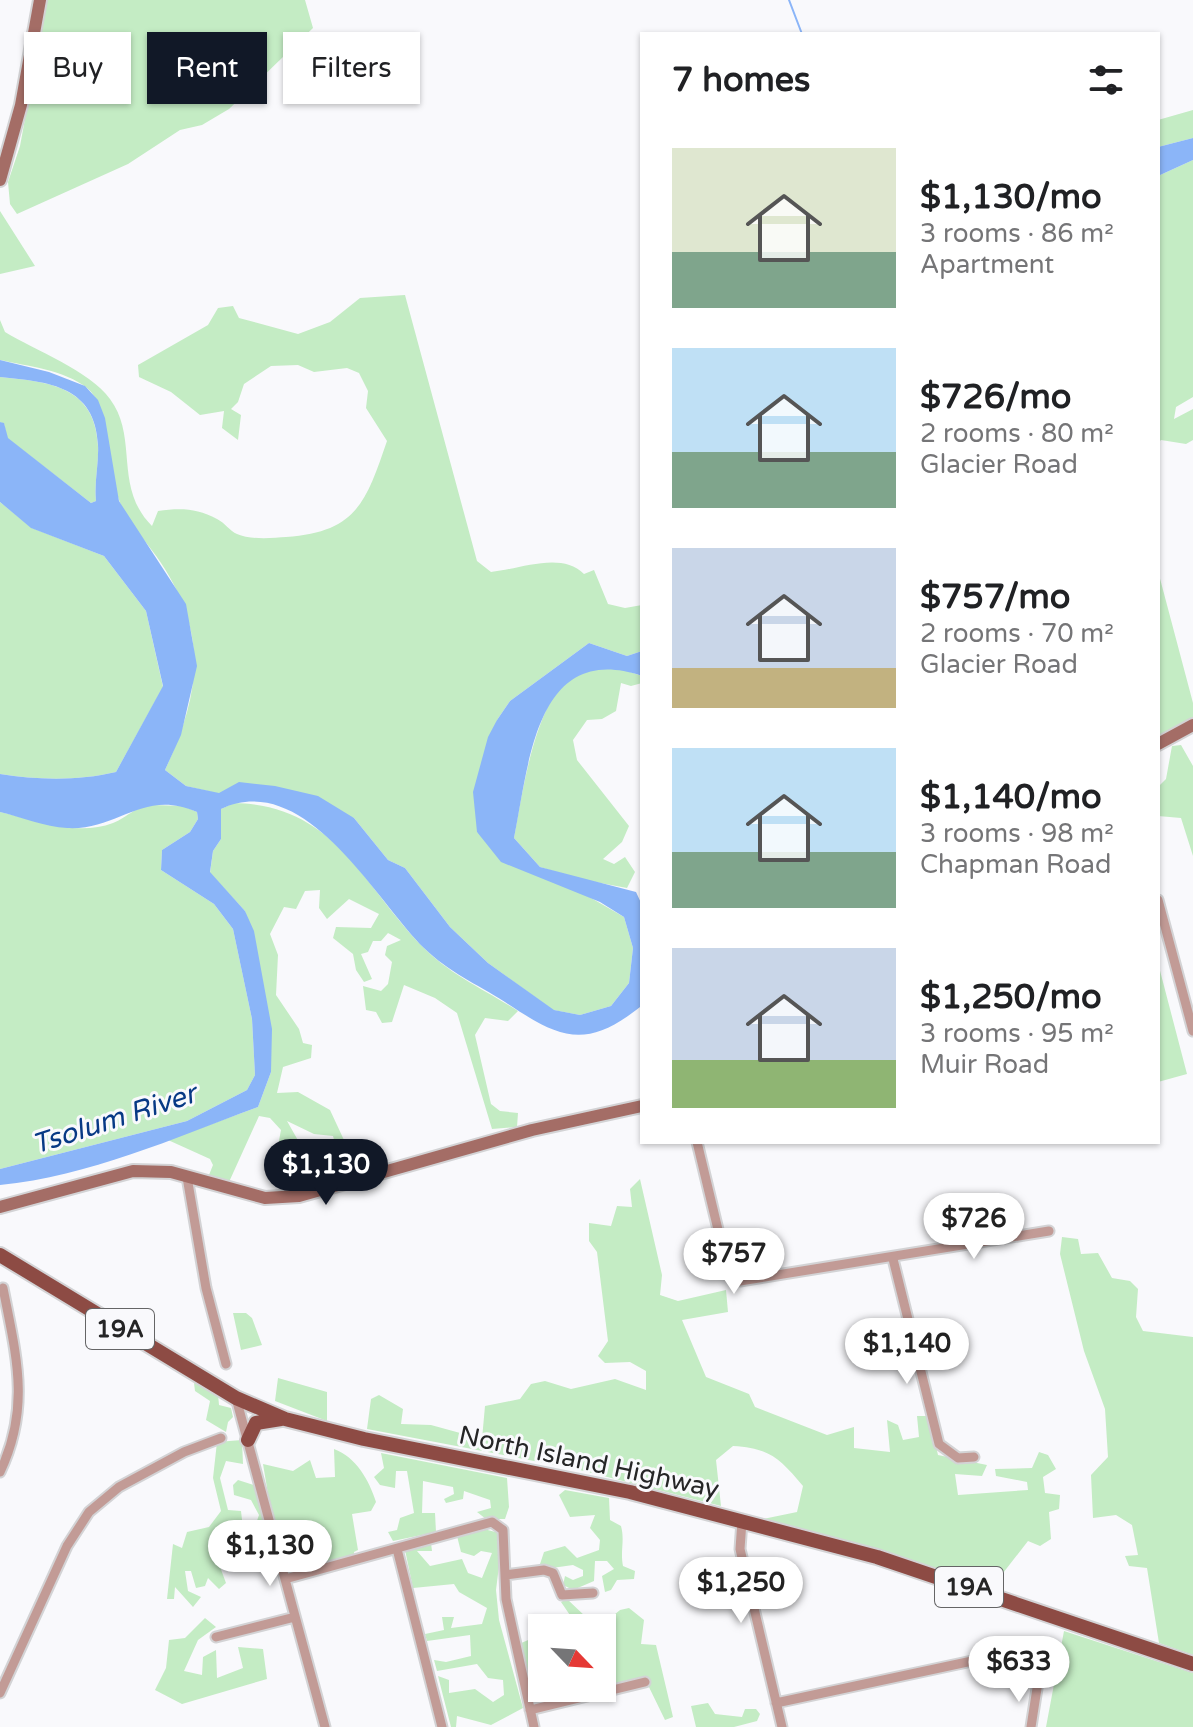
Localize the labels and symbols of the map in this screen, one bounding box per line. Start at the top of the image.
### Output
water label: Tsolum River [28,1075,203,1162]
pin: $1,130 [261,1139,391,1207]
pin: $726 [927,1193,1021,1261]
pin: $757 [687,1228,781,1296]
road number: 19A [86,1309,154,1349]
pin: $1,140 [842,1318,972,1386]
street label: North Island Highway [456,1419,722,1505]
pin: $1,130 [205,1520,335,1588]
pin: $1,250 [676,1557,806,1625]
road number: 19A [935,1567,1003,1607]
north arrow [528,1614,616,1702]
pin: $633 [972,1636,1066,1704]

